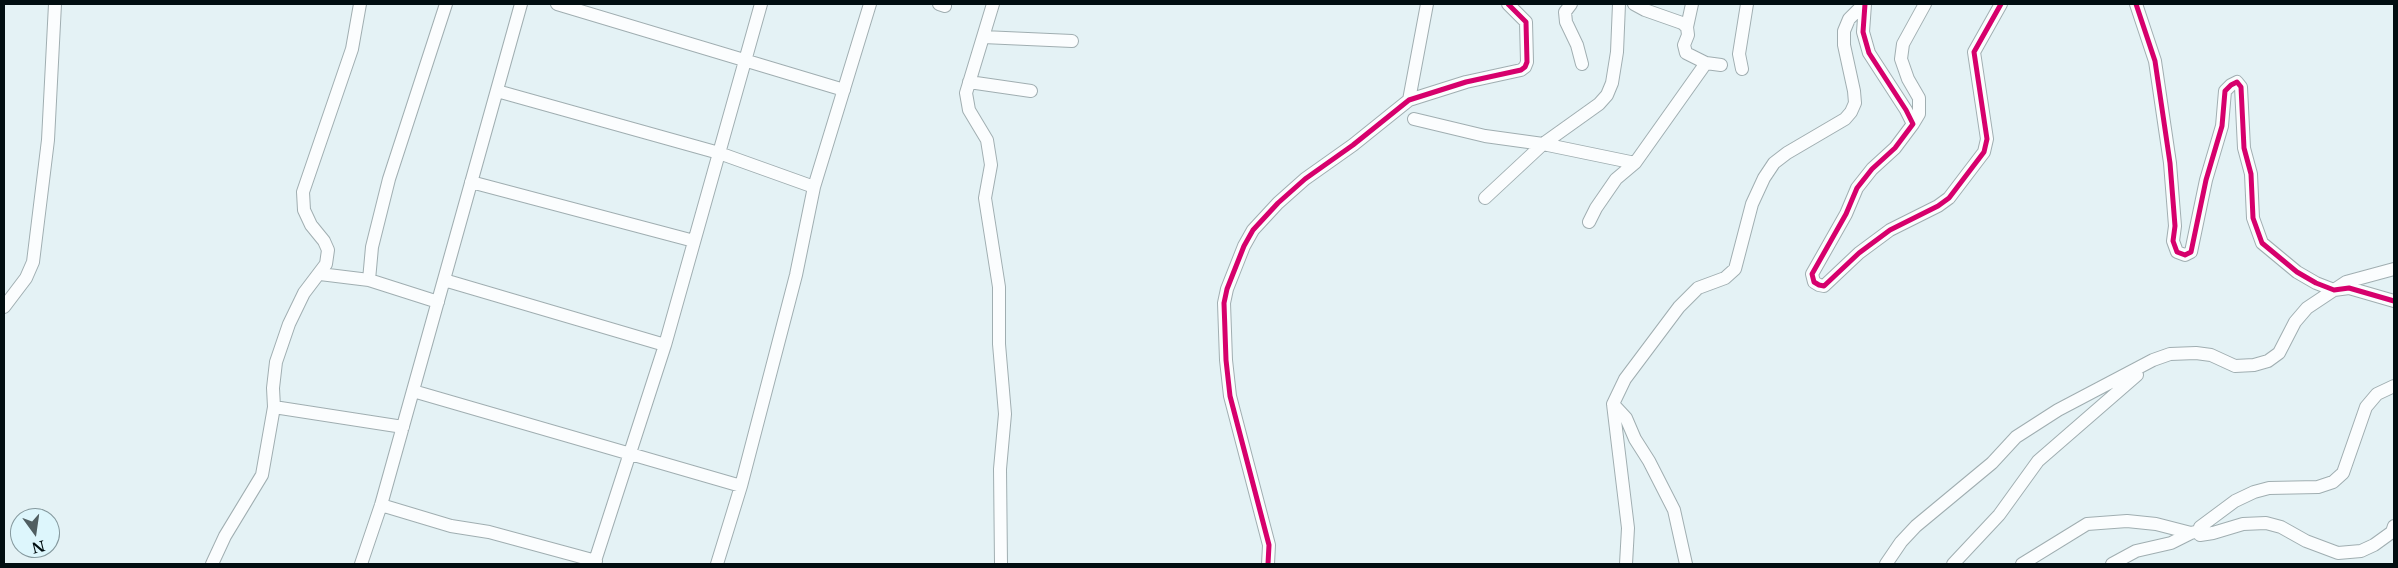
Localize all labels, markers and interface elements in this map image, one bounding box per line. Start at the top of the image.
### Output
north arrow [10,508,60,558]
text: N [30,536,47,557]

